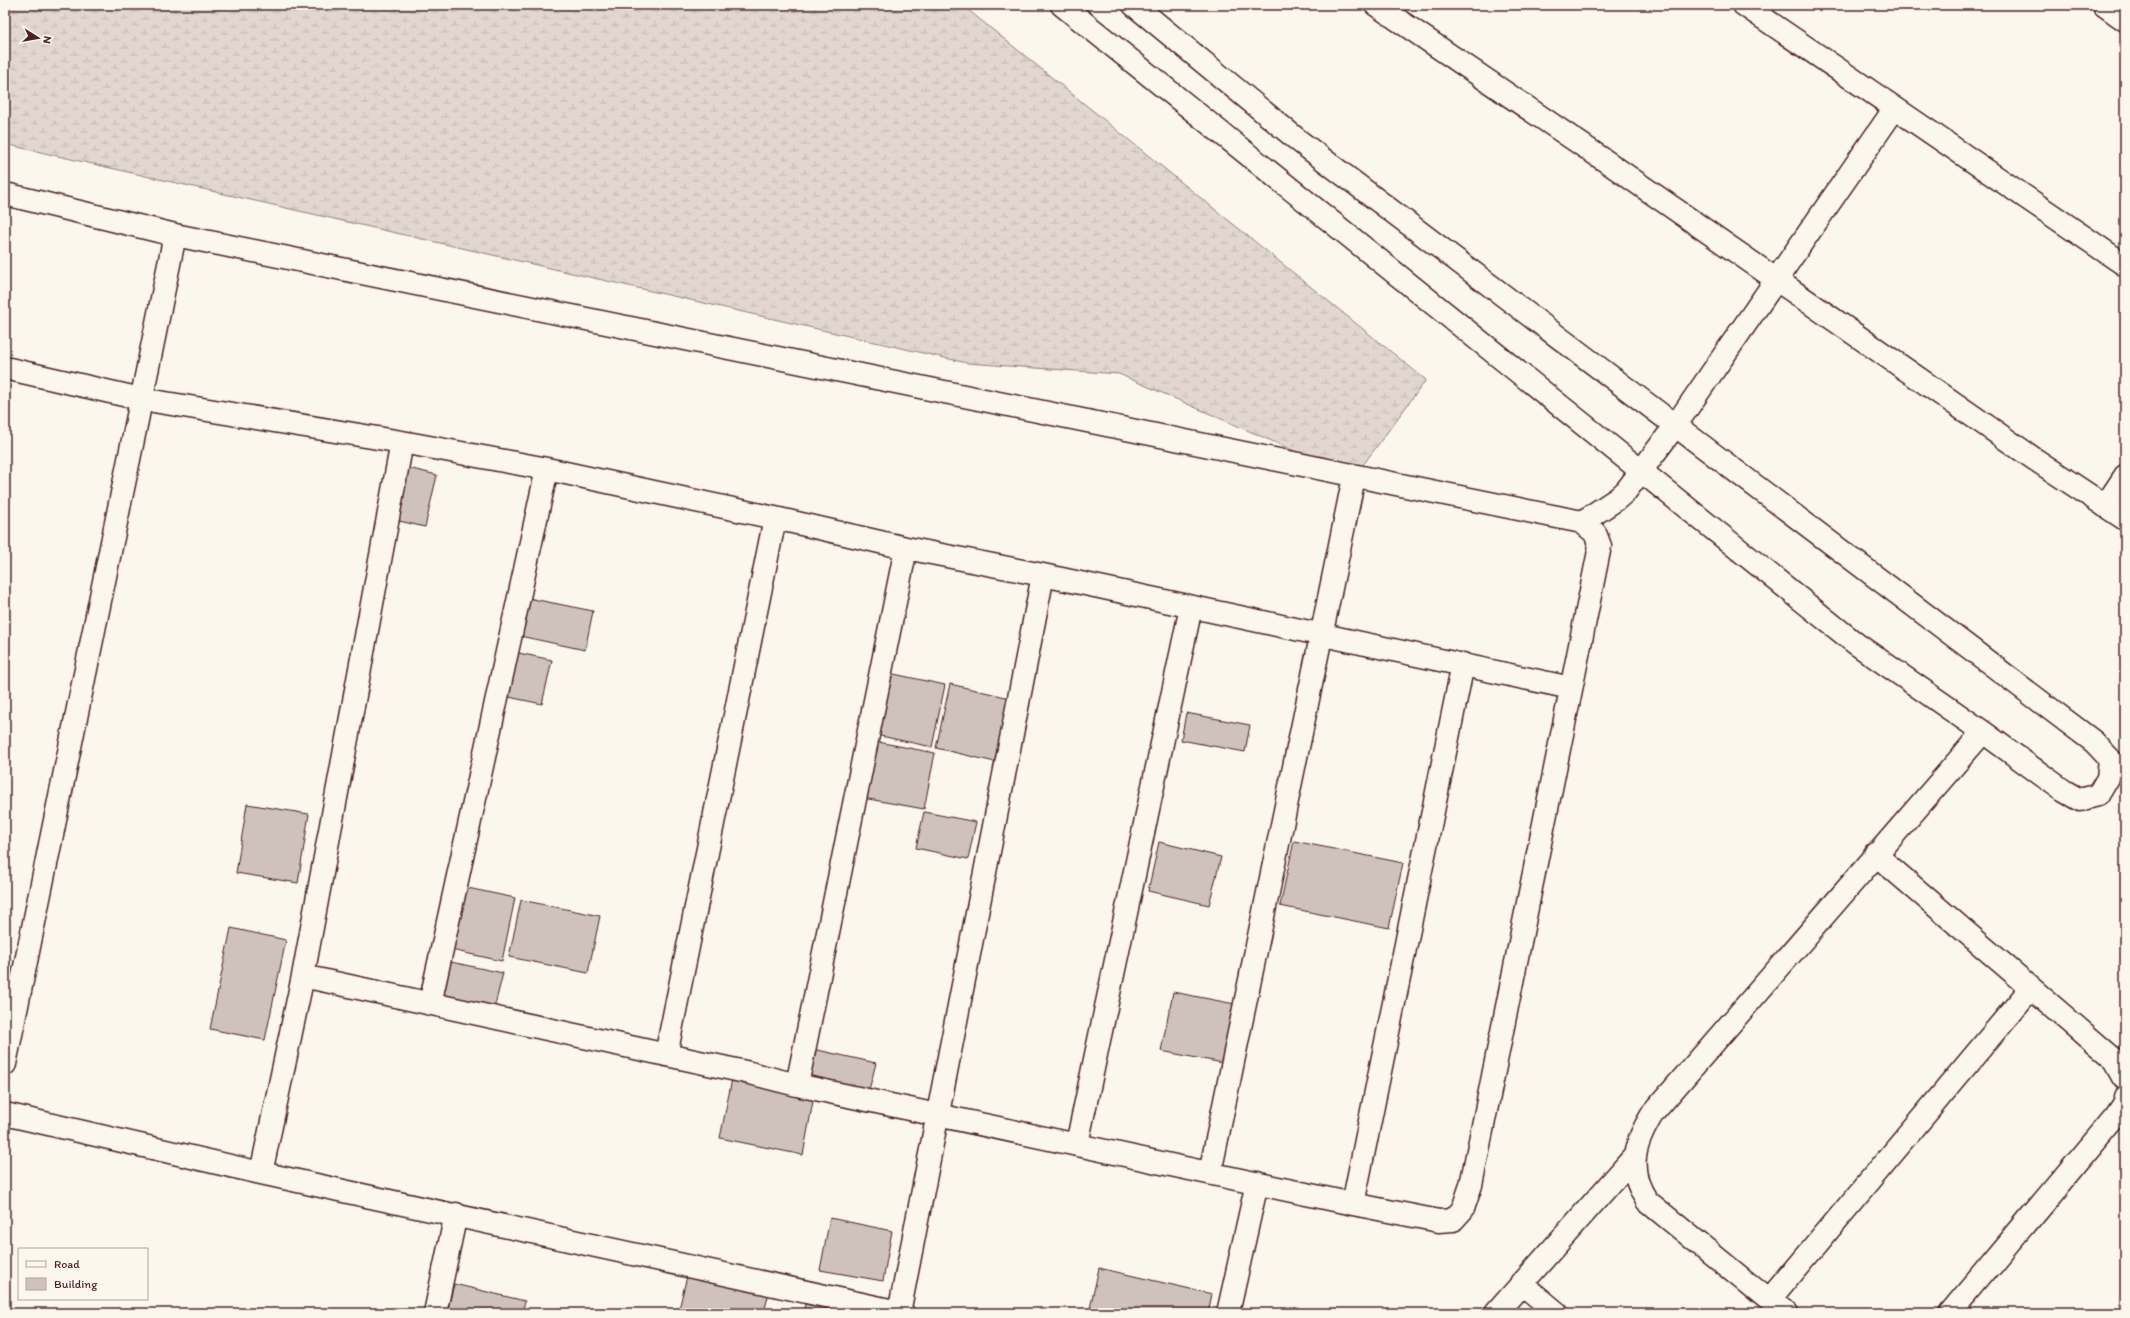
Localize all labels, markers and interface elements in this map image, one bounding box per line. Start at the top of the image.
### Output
north arrow [18,18,58,58]
text: N [40,35,54,45]
legend [18,1248,148,1300]
text: Road [54,1257,80,1271]
text: Building [54,1277,98,1291]

